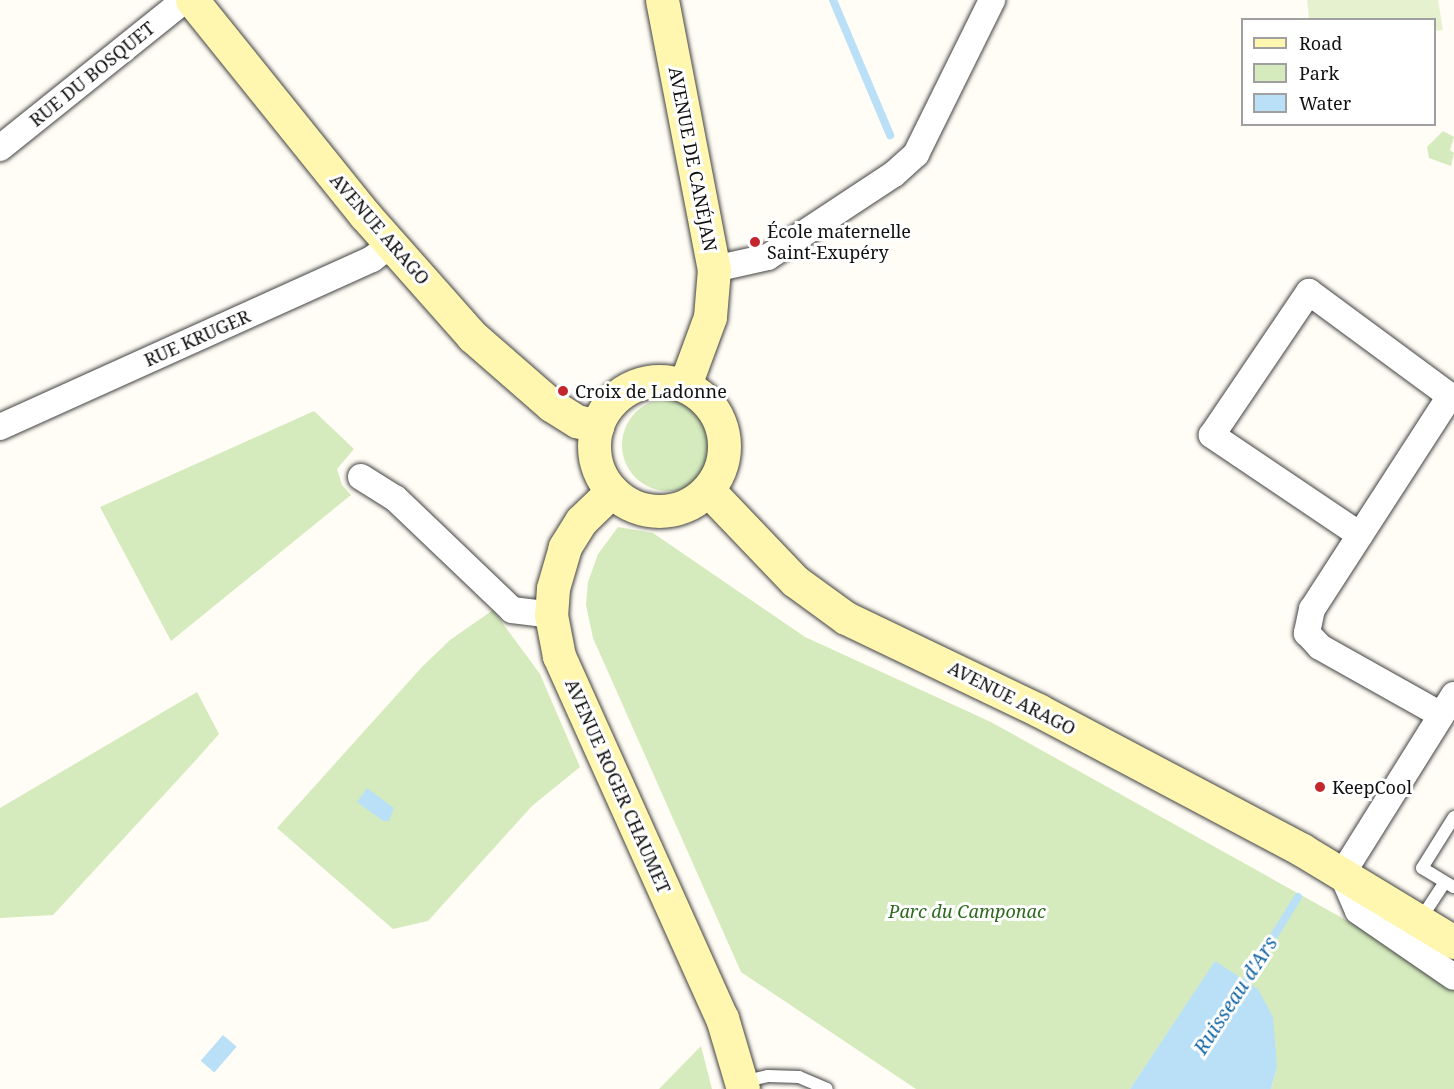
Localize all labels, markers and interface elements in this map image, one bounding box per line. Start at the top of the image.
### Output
street label: RUE DU BOSQUET [25,17,159,131]
legend [1241,18,1436,126]
text: Road [1299,31,1342,55]
text: Park [1299,61,1339,85]
street label: AVENUE DE CANÉJAN [664,65,722,253]
text: Water [1299,91,1351,115]
street label: AVENUE ARAGO [326,169,434,289]
place label: École maternelle Saint-Exupéry [767,221,911,264]
marker: École maternelle Saint-Exupéry [748,235,762,249]
street label: RUE KRUGER [141,305,253,371]
place label: Croix de Ladonne [575,380,727,402]
marker: Croix de Ladonne [556,384,570,398]
street label: AVENUE ARAGO [945,657,1079,739]
street label: AVENUE ROGER CHAUMET [561,676,675,896]
place label: KeepCool [1332,776,1412,798]
marker: KeepCool [1313,780,1327,794]
park label: Parc du Camponac [888,900,1046,922]
water label: Ruisseau d'Ars [1188,932,1282,1058]

